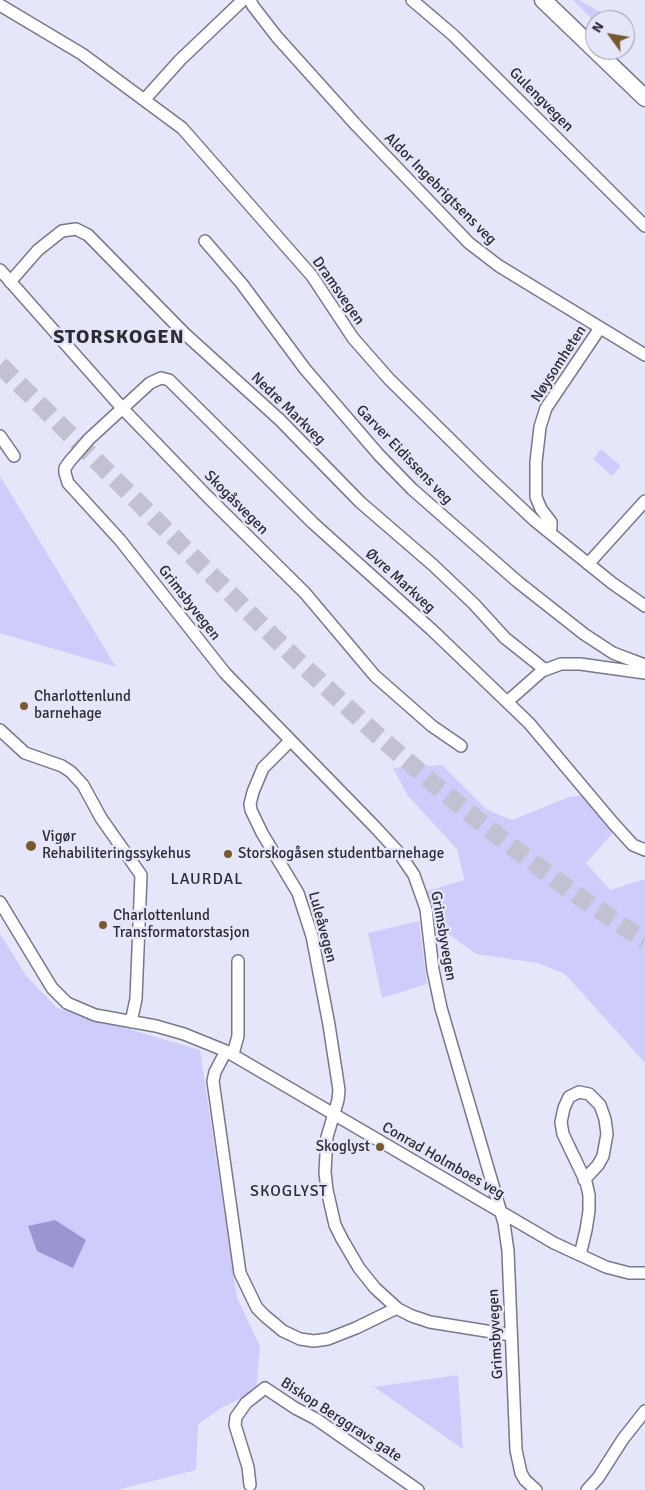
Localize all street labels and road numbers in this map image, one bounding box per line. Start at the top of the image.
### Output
street label: Gulengvegen [505,64,577,136]
street label: Aldor Ingebrigtsens veg [380,129,500,249]
street label: Dramsvegen [308,253,368,329]
street label: Nøysomheten [528,322,590,406]
street label: Nedre Markveg [247,369,329,449]
street label: Garver Eidissens veg [352,401,456,509]
street label: Skogåsvegen [200,467,272,539]
street label: Øvre Markveg [361,545,439,617]
street label: Grimsbyvegen [154,562,224,644]
street label: Luleåvegen [304,890,340,964]
street label: Grimsbyvegen [426,890,460,982]
street label: Conrad Holmboes veg [379,1119,507,1203]
street label: Grimsbyvegen [485,1288,507,1380]
street label: Biskop Berggravs gate [277,1374,405,1466]

